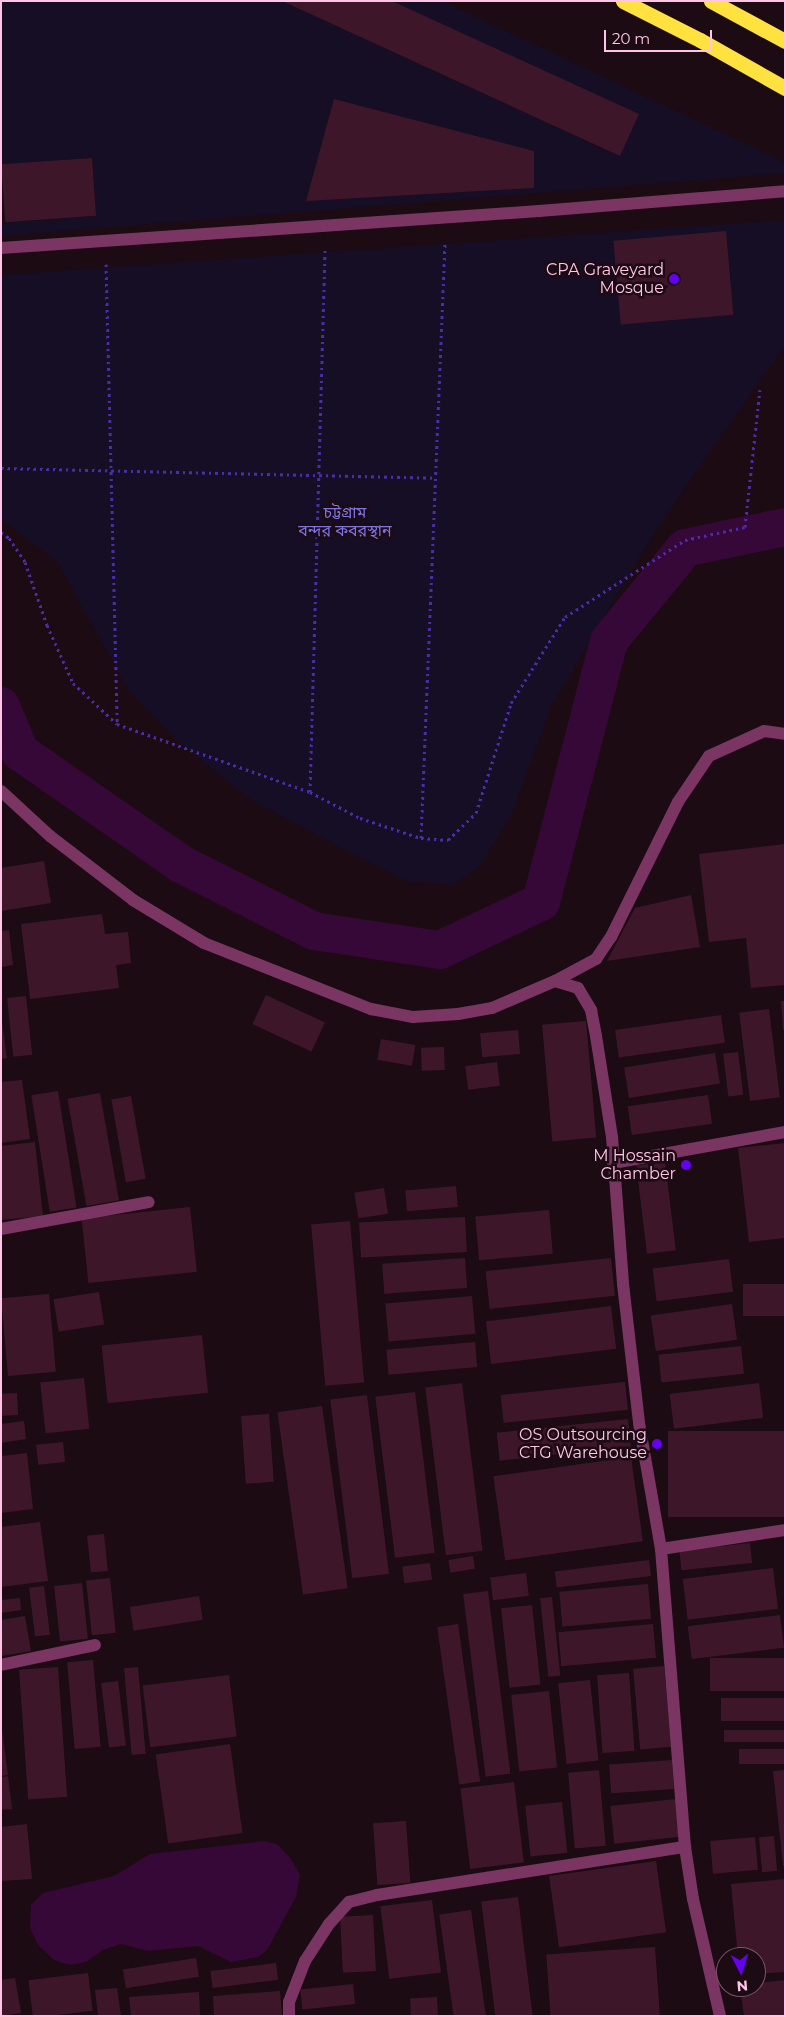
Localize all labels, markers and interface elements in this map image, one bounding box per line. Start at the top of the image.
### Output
scale bar [606,20,714,52]
text: 20 m [612,29,650,48]
place label: CPA Graveyard Mosque [546,260,664,298]
marker: CPA Graveyard Mosque [668,273,680,285]
park label: চট্টগ্রাম বন্দর কবরস্থান [298,503,392,541]
place label: M Hossain Chamber [593,1146,676,1184]
marker: M Hossain Chamber [680,1159,692,1171]
place label: OS Outsourcing CTG Warehouse [519,1425,647,1463]
marker: OS Outsourcing CTG Warehouse [651,1438,663,1450]
north arrow [716,1947,766,1997]
text: N [736,1976,749,1995]

